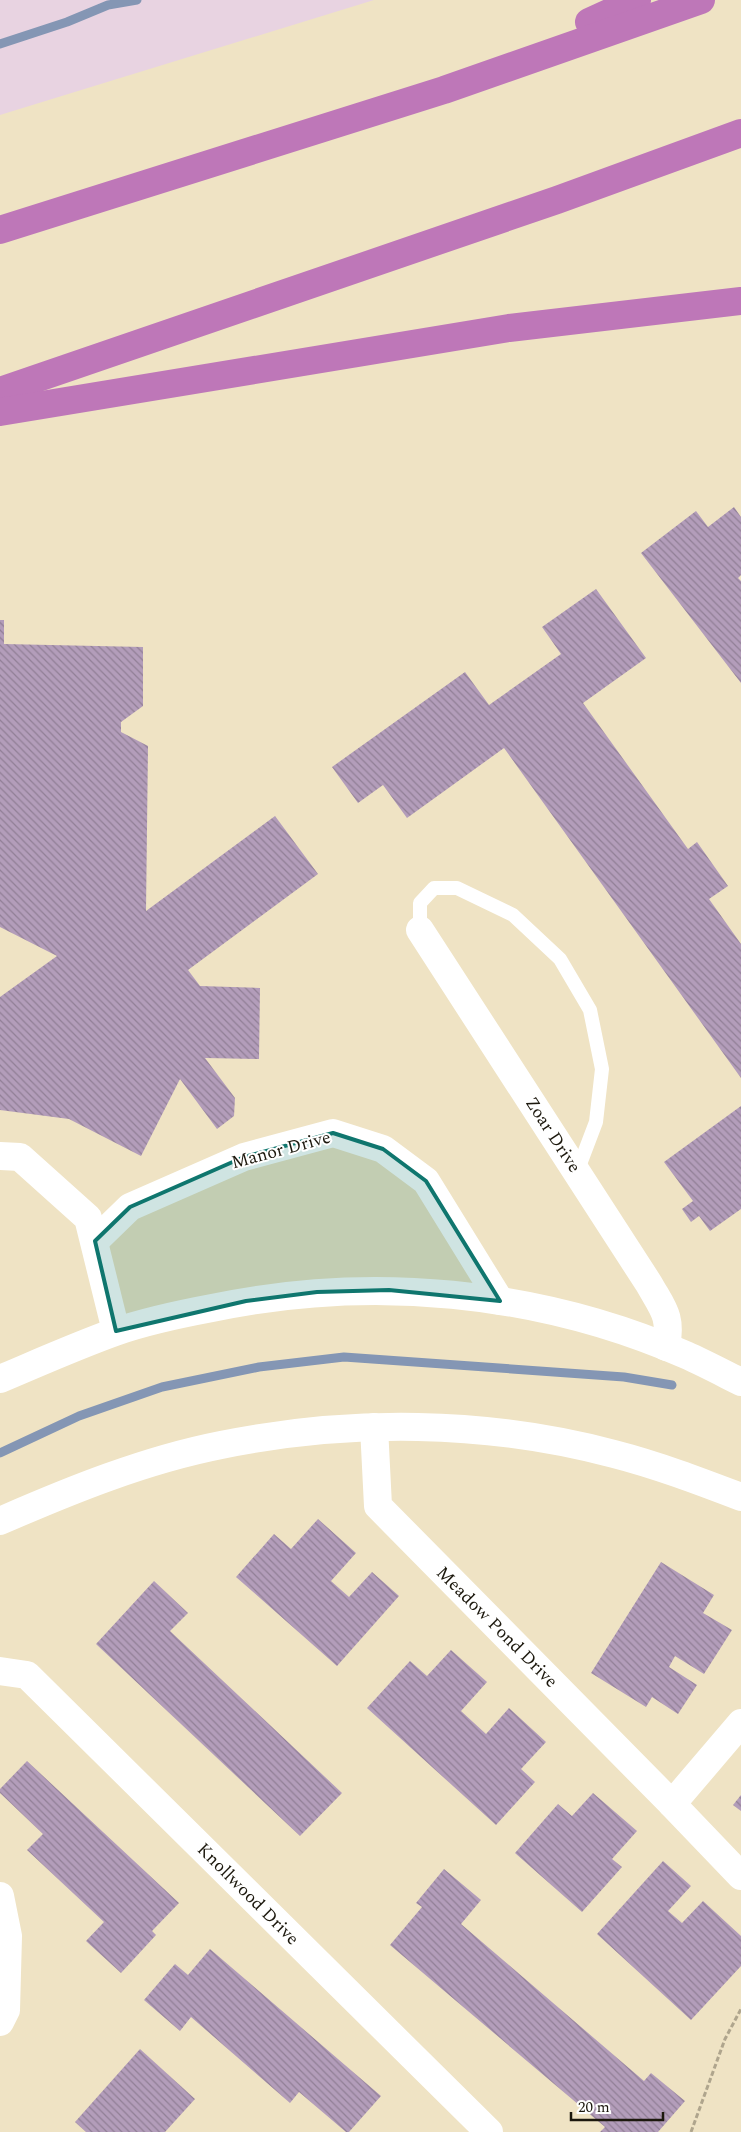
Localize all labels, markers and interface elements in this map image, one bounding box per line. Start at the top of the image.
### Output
street label: Zoar Drive [518,1092,588,1178]
street label: Manor Drive [228,1124,334,1176]
street label: Meadow Pond Drive [430,1560,564,1694]
street label: Knollwood Drive [191,1837,305,1951]
scale bar [571,2090,664,2122]
text: 20 m [578,2096,610,2119]

